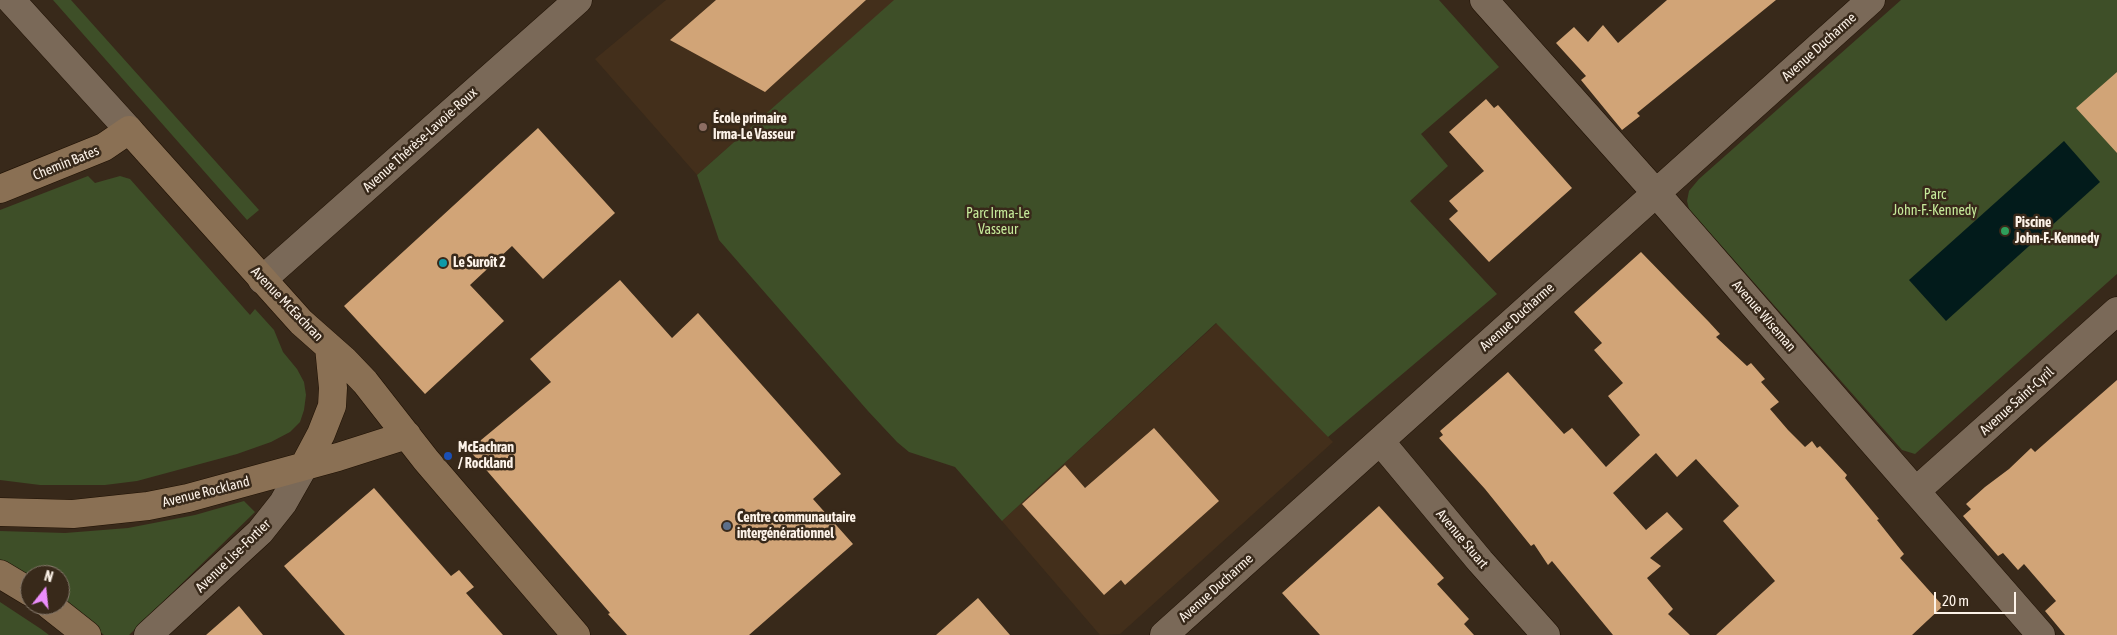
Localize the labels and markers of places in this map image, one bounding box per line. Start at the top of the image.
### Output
place label: École primaire Irma-Le Vasseur [713,111,795,144]
marker: École primaire Irma-Le Vasseur [697,121,709,133]
place label: Piscine John-F.-Kennedy [2015,215,2099,248]
marker: Piscine John-F.-Kennedy [1999,225,2011,237]
place label: Le Suroît 2 [453,255,506,271]
marker: Le Suroît 2 [437,257,449,269]
place label: McEachran / Rockland [458,440,514,472]
marker: McEachran / Rockland [442,450,454,462]
place label: Centre communautaire intergénérationnel [737,510,856,542]
marker: Centre communautaire intergénérationnel [721,520,733,532]

